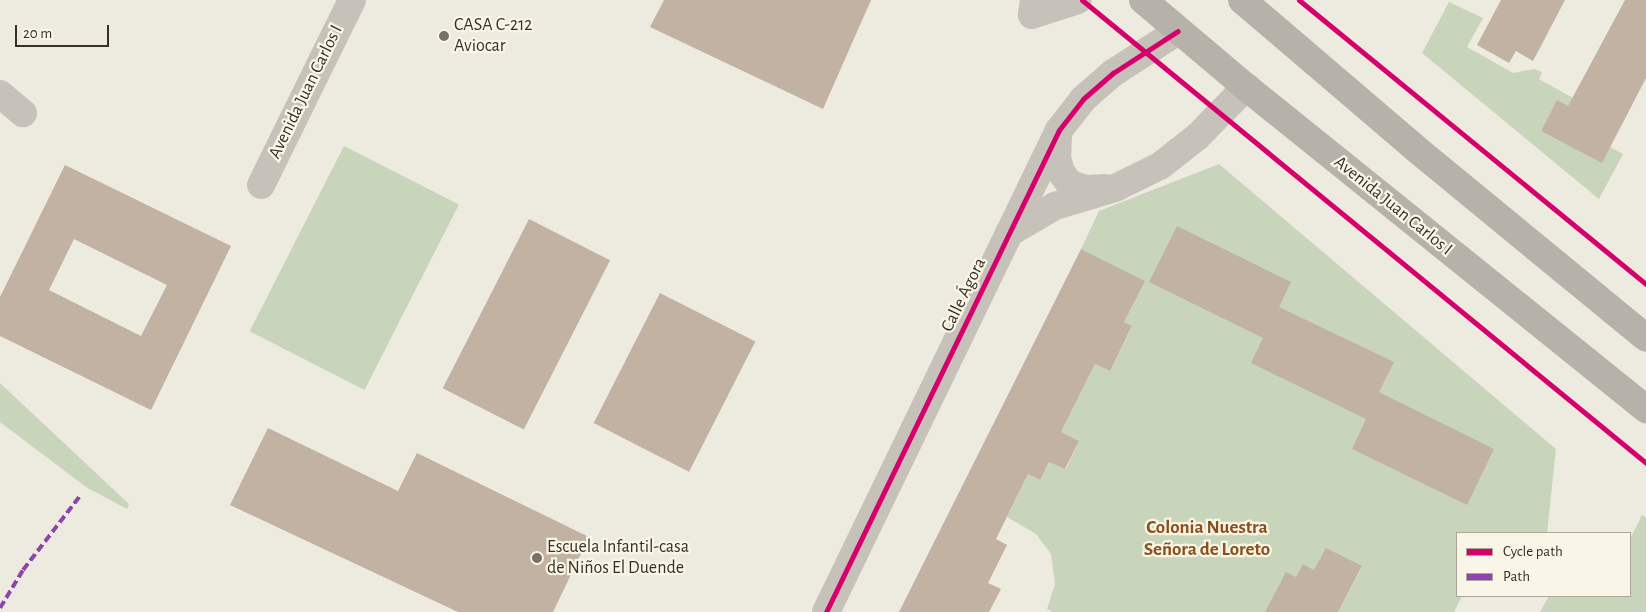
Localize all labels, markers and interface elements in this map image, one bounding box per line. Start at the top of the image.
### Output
scale bar [18,15,111,47]
place label: CASA C-212 Aviocar [454,15,533,58]
street label: Avenida Juan Carlos I [264,22,348,162]
text: 20 m [23,26,52,41]
marker: CASA C-212 Aviocar [438,30,450,42]
street label: Avenida Juan Carlos I [1329,152,1457,260]
street label: Calle Ágora [937,254,991,336]
district label: Colonia Nuestra Señora de Loreto [1144,517,1270,561]
legend [1456,532,1631,597]
place label: Escuela Infantil-casa de Niños El Duende [547,537,689,580]
text: Cycle path [1503,544,1563,559]
marker: Escuela Infantil-casa de Niños El Duende [531,552,543,564]
text: Path [1503,569,1530,584]

